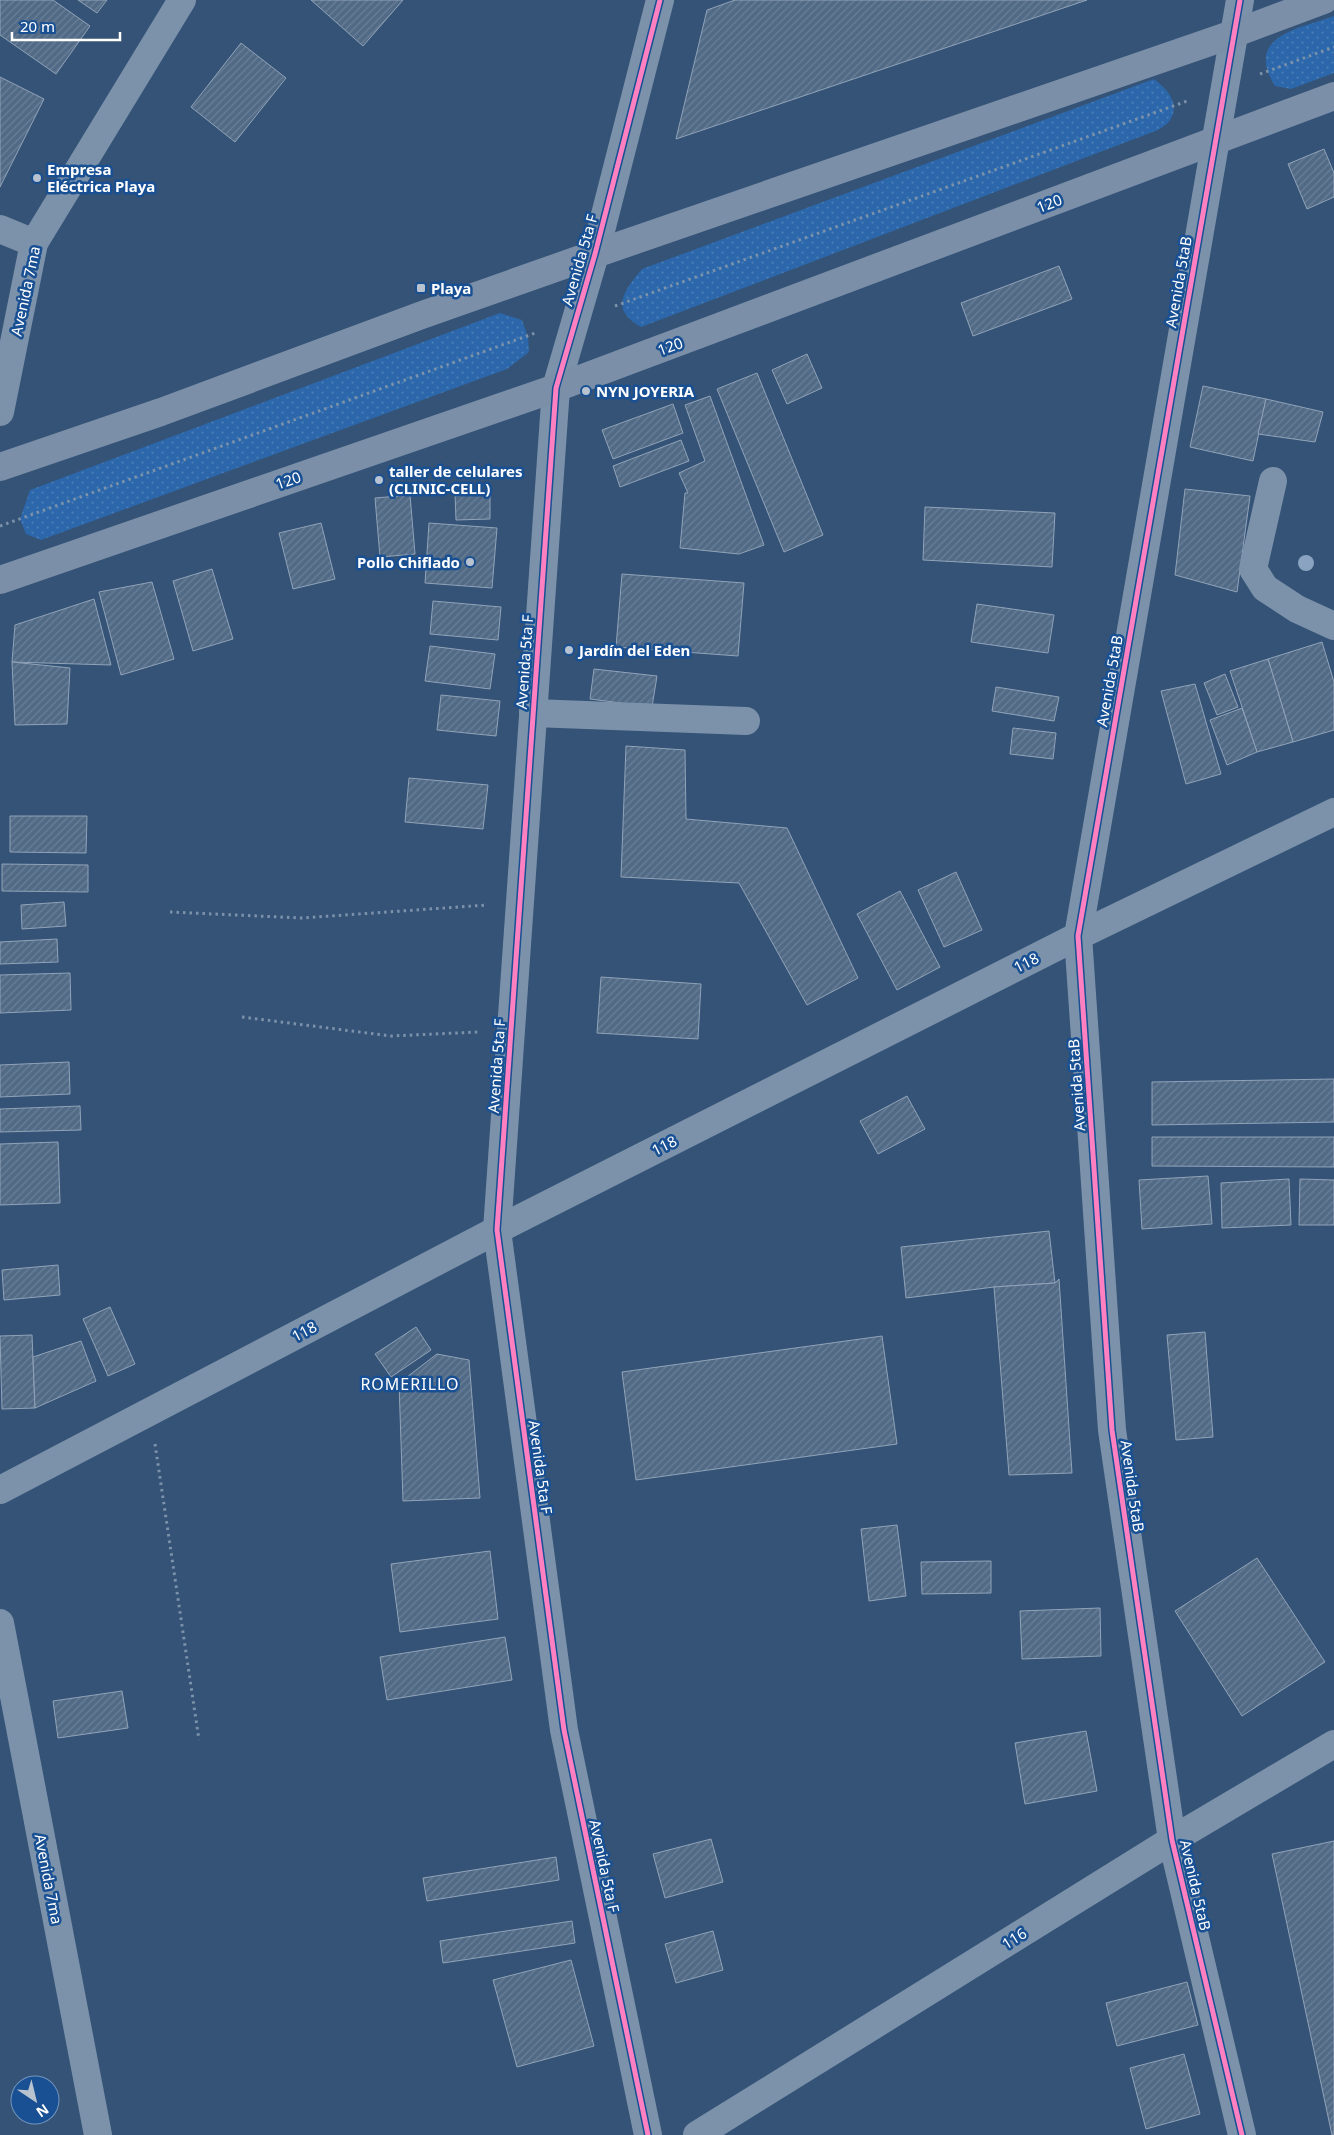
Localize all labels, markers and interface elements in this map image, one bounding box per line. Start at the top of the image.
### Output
scale bar [12,10,120,42]
text: 20 m [20,16,55,36]
place label: Empresa Eléctrica Playa [47,159,155,196]
marker: Empresa Eléctrica Playa [31,172,43,184]
street label: 120 [1033,189,1065,217]
street label: Avenida 5ta F [556,212,602,308]
street label: Avenida 5taB [1160,235,1196,329]
street label: Avenida 7ma [6,244,44,338]
place label: Playa [431,278,471,298]
marker: Playa [415,282,427,294]
street label: 120 [654,332,686,360]
place label: NYN JOYERIA [596,381,695,401]
marker: NYN JOYERIA [580,385,592,397]
place label: taller de celulares (CLINIC-CELL) [389,461,523,498]
street label: 120 [273,466,303,494]
marker: taller de celulares (CLINIC-CELL) [373,474,385,486]
place label: Pollo Chiflado [357,552,460,572]
marker: Pollo Chiflado [464,556,476,568]
street label: Avenida 5ta F [511,614,537,710]
street label: Avenida 5taB [1091,634,1127,728]
place label: Jardín del Eden [577,640,690,660]
marker: Jardín del Eden [563,644,575,656]
street label: 118 [1010,947,1042,977]
street label: Avenida 5ta F [483,1018,509,1114]
street label: Avenida 5taB [1063,1038,1089,1132]
street label: 118 [648,1130,680,1160]
street label: 118 [288,1316,320,1346]
district label: ROMERILLO [360,1373,460,1395]
street label: Avenida 5ta F [525,1419,558,1515]
street label: Avenida 5taB [1117,1439,1149,1533]
street label: Avenida 5ta F [585,1818,625,1914]
street label: Avenida 7ma [30,1832,68,1926]
street label: Avenida 5taB [1176,1838,1216,1932]
street label: 116 [998,1923,1030,1953]
north arrow [10,2075,60,2125]
text: N [33,2100,53,2122]

